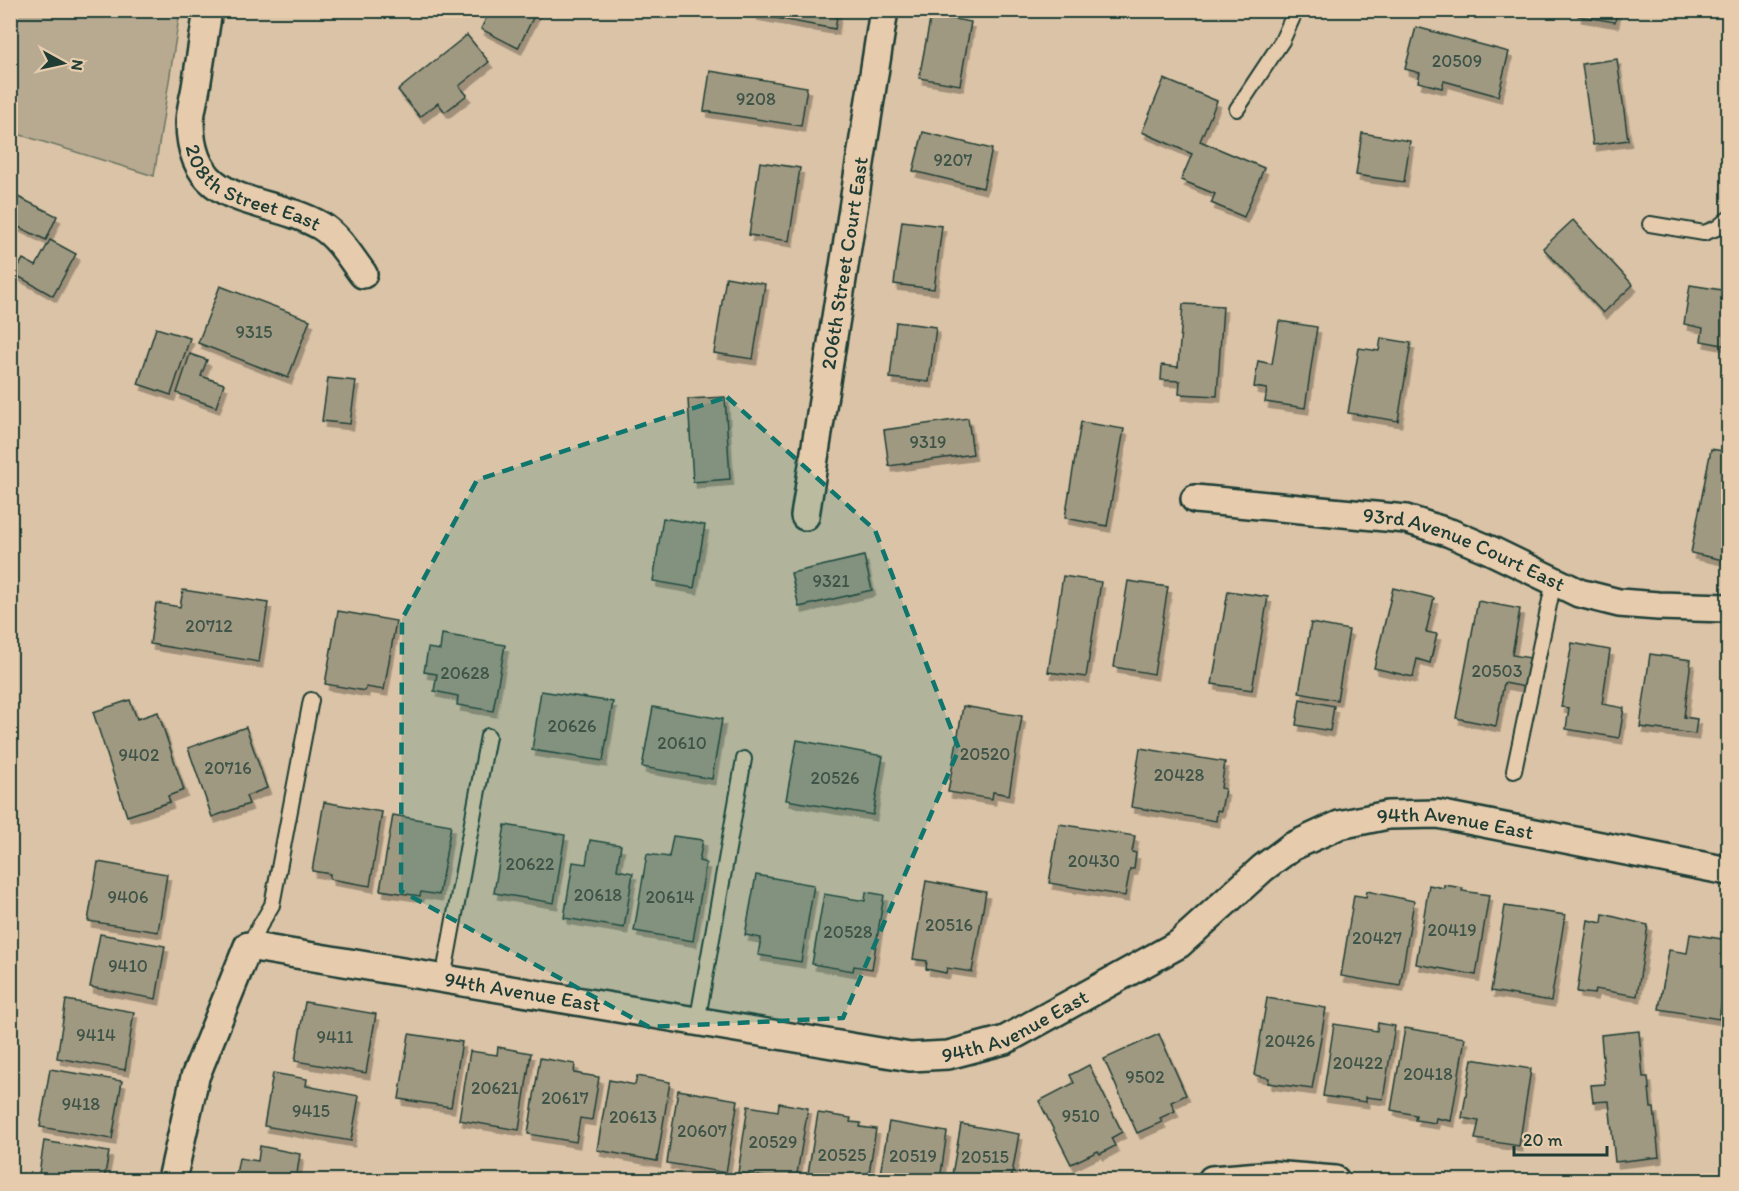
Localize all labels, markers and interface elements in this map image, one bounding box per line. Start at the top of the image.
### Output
north arrow [33,33,93,93]
house number: 20509 [1432,50,1482,72]
text: N [67,58,88,72]
house number: 9208 [736,88,776,110]
street label: 208th Street East [180,142,326,236]
house number: 9207 [934,149,973,171]
street label: 206th Street Court East [815,155,873,371]
house number: 9315 [235,321,273,343]
house number: 9319 [910,431,947,453]
street label: 93rd Avenue Court East [1362,502,1569,596]
house number: 9321 [812,570,850,592]
house number: 20712 [185,615,233,637]
house number: 20503 [1472,660,1523,682]
house number: 20628 [440,662,490,684]
house number: 20626 [547,715,597,737]
house number: 20610 [657,732,707,754]
house number: 20520 [960,743,1010,765]
house number: 9402 [119,744,160,766]
house number: 20716 [204,757,252,779]
house number: 20428 [1154,764,1204,786]
house number: 20526 [811,767,860,789]
street label: 94th Avenue East [1375,801,1536,845]
house number: 20430 [1068,850,1120,872]
house number: 20622 [505,853,555,875]
house number: 20618 [574,884,622,906]
house number: 9406 [108,886,148,908]
house number: 20614 [645,886,695,908]
house number: 20516 [925,914,973,936]
house number: 20419 [1427,919,1477,941]
house number: 20528 [823,921,873,943]
house number: 20427 [1352,927,1402,949]
house number: 9410 [108,955,148,977]
street label: 94th Avenue East [442,966,603,1017]
street label: 94th Avenue East [941,984,1092,1067]
house number: 9414 [76,1024,116,1046]
house number: 9411 [317,1026,353,1048]
house number: 20426 [1265,1030,1315,1052]
house number: 20422 [1333,1052,1384,1074]
house number: 20418 [1403,1063,1453,1085]
house number: 9502 [1125,1066,1165,1088]
house number: 20621 [471,1077,519,1099]
house number: 20617 [541,1087,589,1109]
house number: 9418 [62,1093,100,1115]
house number: 9415 [292,1100,330,1122]
house number: 9510 [1062,1105,1100,1127]
house number: 20613 [609,1106,657,1128]
scale bar [1514,1119,1607,1157]
house number: 20607 [677,1120,727,1142]
text: 20 m [1523,1129,1563,1151]
house number: 20529 [749,1131,797,1153]
house number: 20525 [818,1144,866,1166]
house number: 20519 [889,1145,937,1167]
house number: 20515 [961,1146,1009,1168]

